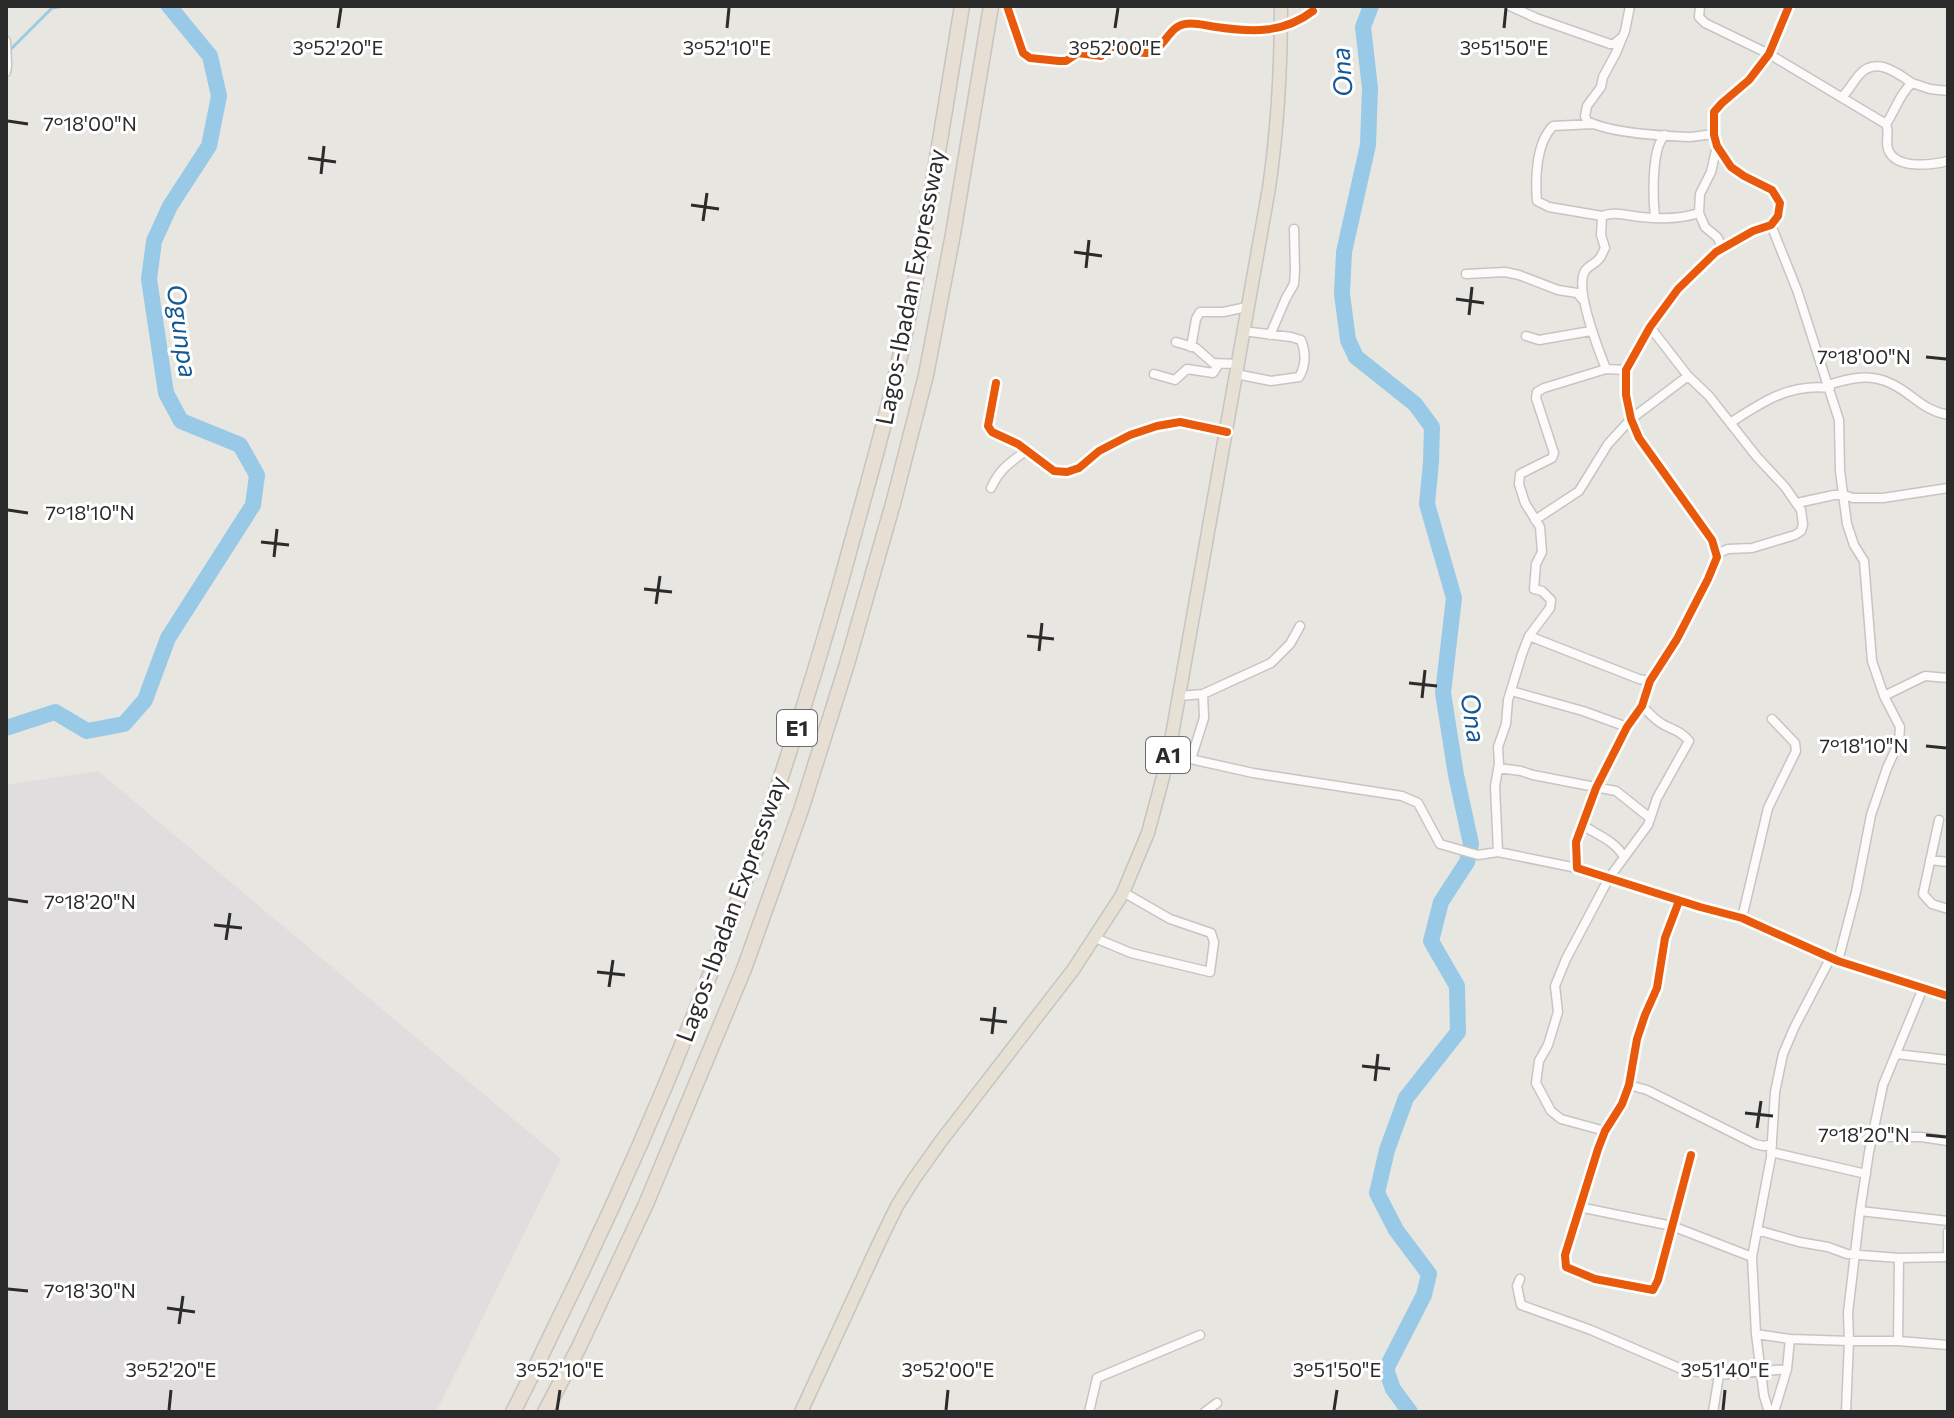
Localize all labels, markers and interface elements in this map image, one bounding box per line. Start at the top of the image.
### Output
text: 3°52'20"E [293,35,383,59]
text: 3°52'10"E [683,35,771,59]
text: 3°52'00"E [1069,35,1161,59]
text: 3°51'50"E [1460,35,1548,59]
water label: Ona [1323,46,1358,98]
text: 7°18'00"N [43,111,137,135]
street label: Lagos-Ibadan Expressway [869,146,951,427]
water label: Ogunpa [162,282,205,379]
text: 7°18'00"N [1817,344,1911,368]
text: 7°18'10"N [46,500,134,524]
water label: Ona [1455,691,1494,745]
road number: E1 [777,710,817,746]
text: 7°18'10"N [1820,733,1908,757]
road number: A1 [1146,737,1190,773]
street label: Lagos-Ibadan Expressway [669,772,792,1045]
text: 7°18'20"N [44,889,136,913]
text: 7°18'20"N [1818,1122,1910,1146]
text: 7°18'30"N [44,1278,136,1302]
text: 3°52'20"E [126,1357,216,1381]
text: 3°52'10"E [516,1357,604,1381]
text: 3°52'00"E [902,1357,994,1381]
text: 3°51'50"E [1293,1357,1381,1381]
text: 3°51'40"E [1680,1357,1770,1381]

